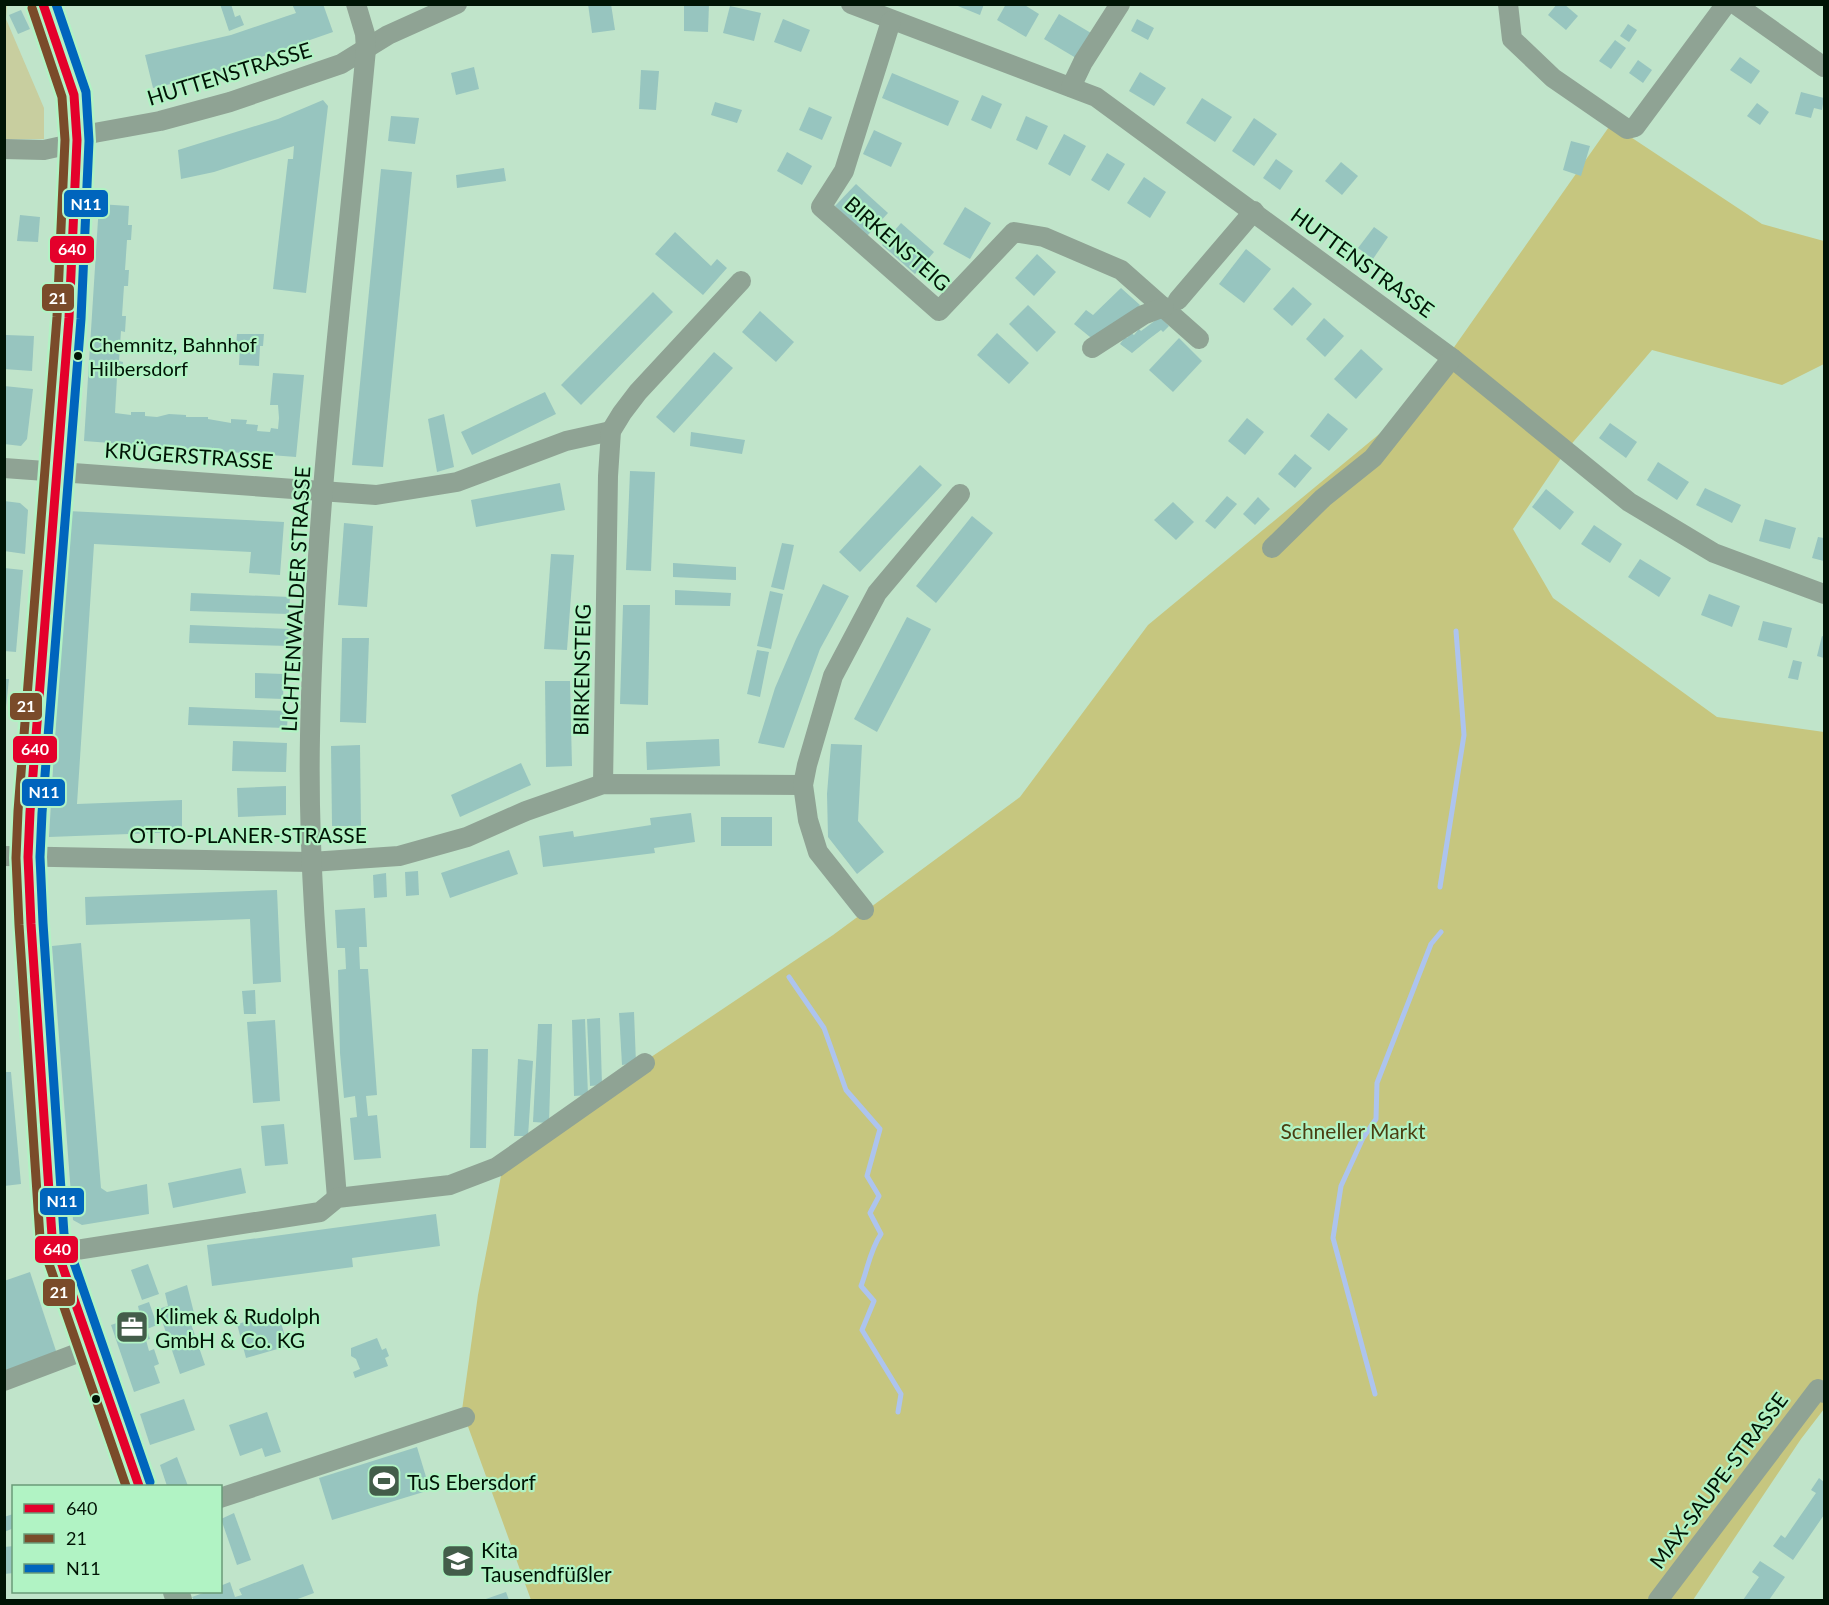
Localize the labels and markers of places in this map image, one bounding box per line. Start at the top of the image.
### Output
place label: Chemnitz, Bahnhof Hilbersdorf [89,332,257,380]
marker: Chemnitz, Bahnhof Hilbersdorf [72,350,84,362]
place label: Klimek & Rudolph GmbH & Co. KG [155,1303,320,1352]
office icon: Klimek & Rudolph GmbH & Co. KG [114,1309,150,1345]
unlabelled marker [90,1393,102,1405]
sports icon: TuS Ebersdorf [366,1463,402,1499]
place label: TuS Ebersdorf [407,1469,536,1494]
place label: Kita Tausendfüßler [481,1537,612,1586]
school or university icon: Kita Tausendfüßler [440,1543,476,1579]

